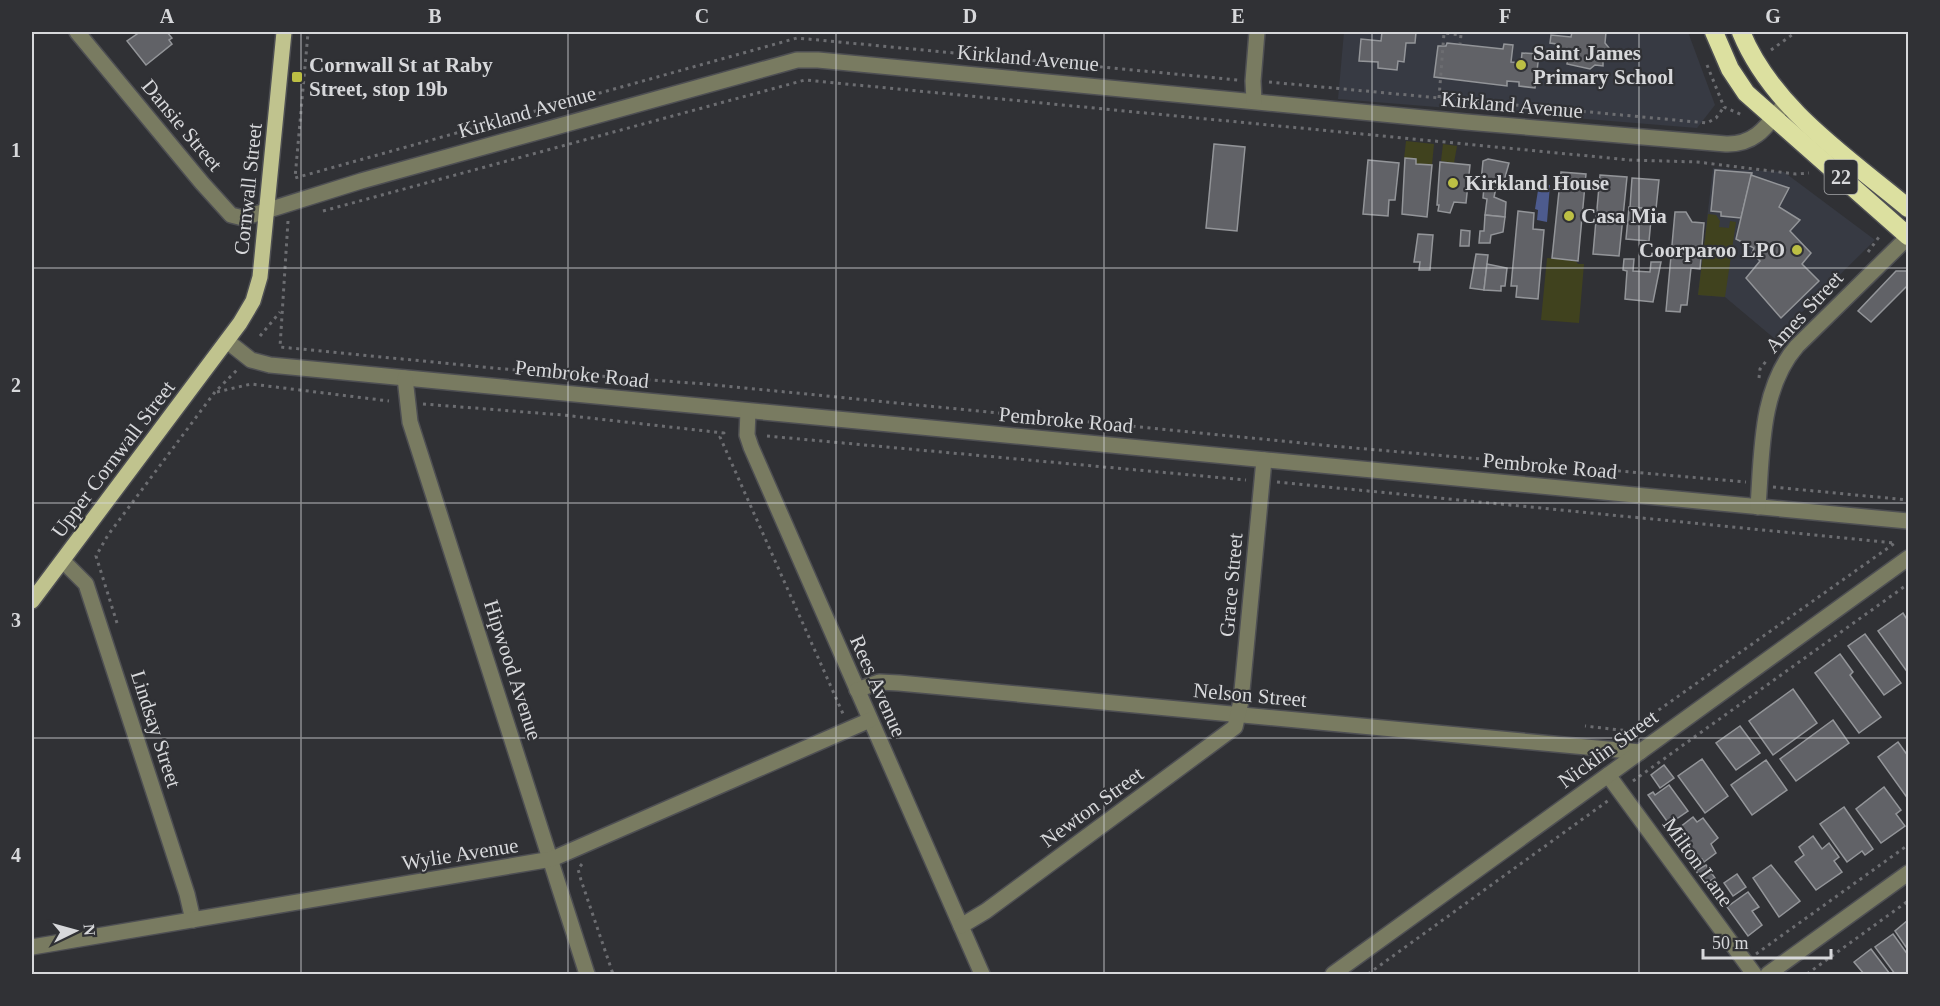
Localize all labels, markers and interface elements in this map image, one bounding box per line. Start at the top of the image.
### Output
text: A [160,5,175,27]
text: B [428,5,442,27]
text: C [695,5,709,27]
text: D [963,5,977,27]
text: E [1231,5,1245,27]
text: F [1499,5,1511,27]
text: G [1765,5,1781,27]
street label: Kirkland Avenue [956,40,1100,76]
place label: Saint James Primary School [1533,41,1674,89]
place label: Cornwall St at Raby Street, stop 19b [309,53,493,101]
marker: Saint James Primary School [1514,58,1528,72]
marker: Cornwall St at Raby Street, stop 19b [290,70,304,84]
street label: Dansie Street [137,74,227,176]
street label: Kirkland Avenue [455,81,599,143]
street label: Kirkland Avenue [1440,87,1584,123]
street label: Cornwall Street [229,122,267,256]
text: 1 [11,139,21,161]
road number: 22 [1824,160,1858,194]
place label: Kirkland House [1465,171,1609,195]
marker: Kirkland House [1446,176,1460,190]
place label: Casa Mia [1581,204,1667,228]
marker: Casa Mia [1562,209,1576,223]
place label: Coorparoo LPO [1639,238,1785,262]
marker: Coorparoo LPO [1790,243,1804,257]
street label: Ames Street [1760,266,1848,358]
street label: Pembroke Road [514,355,651,393]
text: 2 [11,374,21,396]
street label: Upper Cornwall Street [46,376,180,542]
street label: Pembroke Road [998,402,1135,438]
street label: Pembroke Road [1482,448,1619,484]
street label: Grace Street [1214,532,1248,638]
street label: Hipwood Avenue [479,597,547,743]
text: 3 [11,609,21,631]
street label: Rees Avenue [845,631,911,741]
street label: Lindsay Street [126,667,186,791]
street label: Nelson Street [1192,678,1308,712]
street label: Nicklin Street [1554,705,1663,793]
street label: Newton Street [1036,762,1148,852]
street label: Milton Lane [1658,813,1738,911]
street label: Wylie Avenue [400,833,520,875]
text: 4 [11,844,21,866]
north arrow [45,901,105,961]
scale bar [1703,922,1830,960]
text: N [80,923,98,937]
text: 50 m [1712,933,1749,953]

